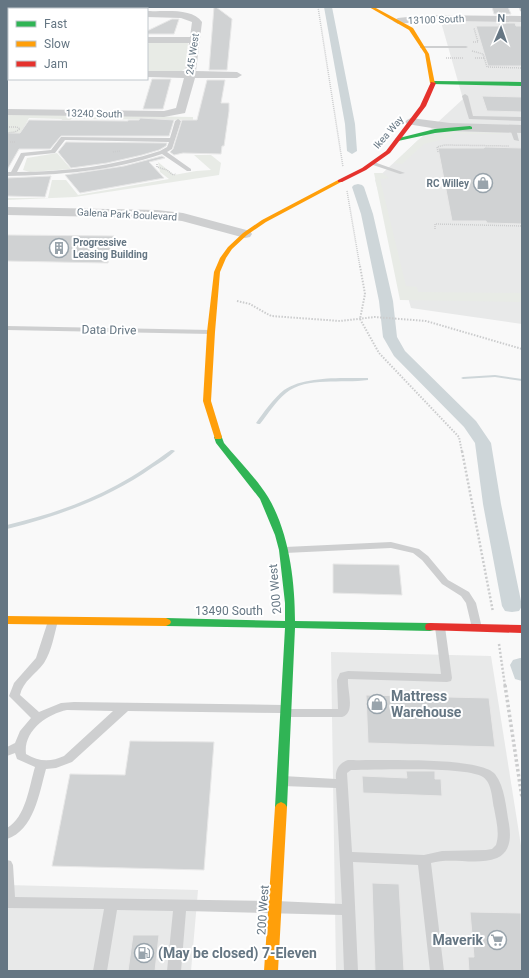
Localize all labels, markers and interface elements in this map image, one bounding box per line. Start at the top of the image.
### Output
legend [8,8,148,80]
north arrow [481,8,521,48]
text: N [497,12,506,25]
street label: 13100 South [408,13,464,26]
text: Fast [44,17,67,31]
street label: 245 West [184,33,201,76]
text: Slow [44,37,70,51]
text: Jam [44,57,68,71]
street label: 13240 South [66,108,122,119]
street label: Ikea Way [371,114,406,151]
shop icon: RC Willey [472,172,494,194]
place label: RC Willey [427,178,470,189]
street label: Galena Park Boulevard [77,206,177,223]
building icon: Progressive Leasing Building [48,237,70,259]
place label: Progressive Leasing Building [73,237,148,260]
street label: Data Drive [81,323,137,337]
street label: 200 West [266,563,284,615]
street label: 13490 South [195,604,263,618]
place label: Mattress Warehouse [391,688,462,720]
shop icon: Mattress Warehouse [366,693,388,715]
street label: 200 West [254,884,272,936]
supermarket icon: Maverik [486,929,508,951]
place label: Maverik [432,932,484,948]
fuel station icon: (May be closed) 7-Eleven [133,942,155,964]
place label: (May be closed) 7-Eleven [158,945,317,962]

